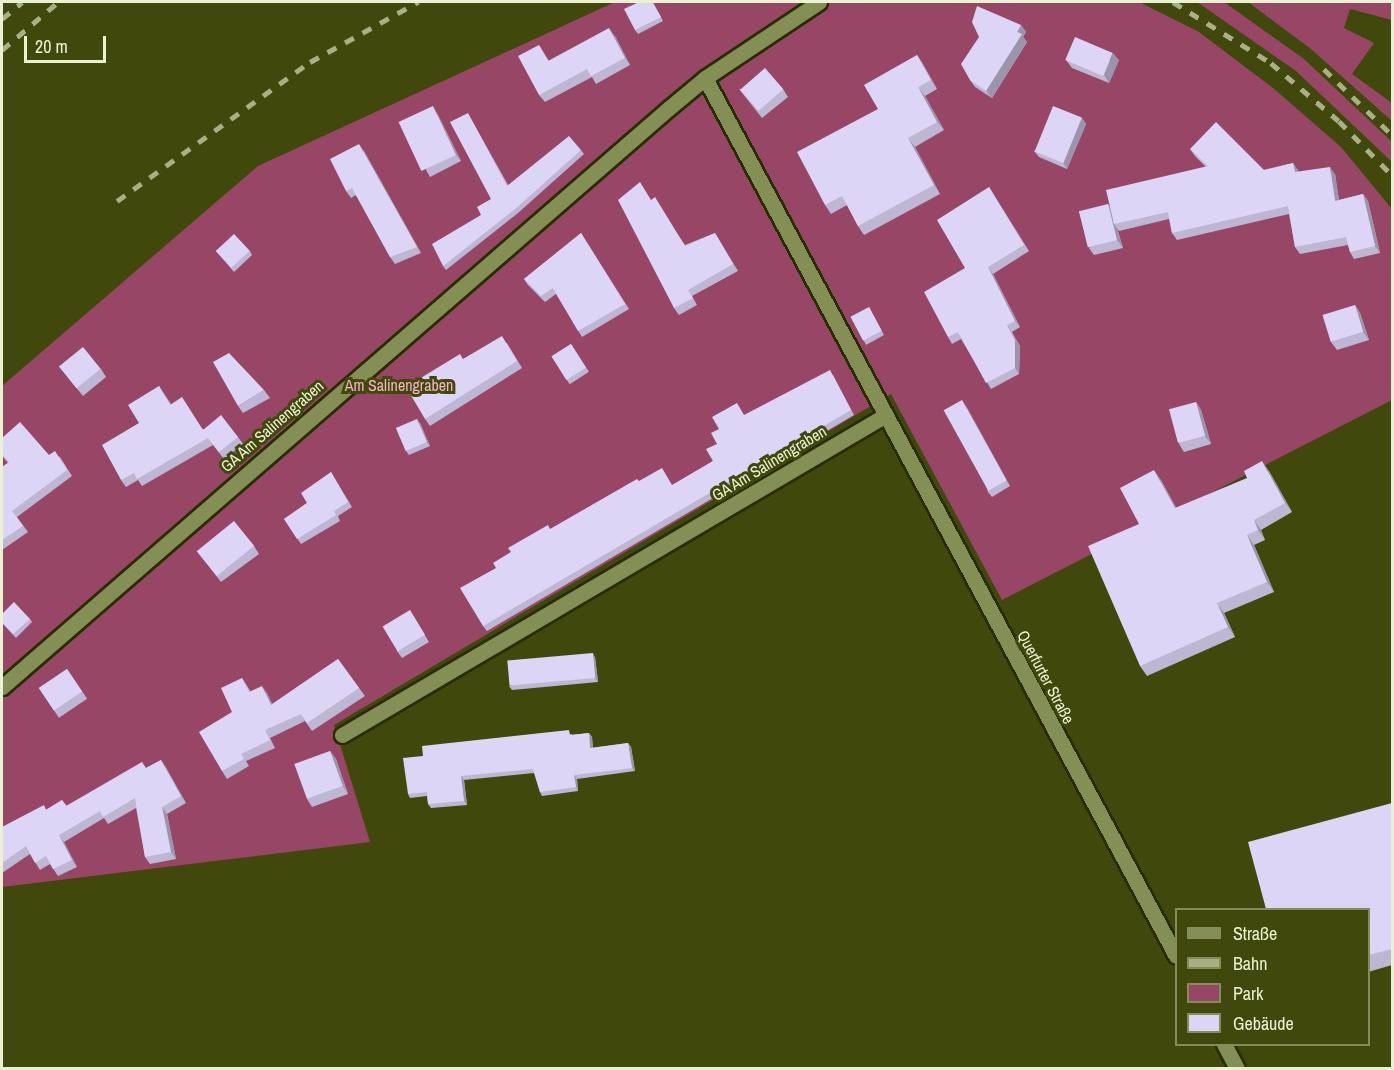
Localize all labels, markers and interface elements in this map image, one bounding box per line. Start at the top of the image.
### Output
scale bar [27,24,110,62]
text: 20 m [35,34,68,59]
park label: Am Salinengraben [345,375,453,395]
street label: GA Am Salinengraben [216,376,328,476]
street label: GA Am Salinengraben [708,421,830,505]
street label: Querfurter Straße [1013,627,1079,727]
legend [1175,908,1370,1046]
text: Straße [1233,921,1277,946]
text: Bahn [1233,951,1267,976]
text: Park [1233,981,1263,1006]
text: Gebäude [1233,1011,1294,1036]

